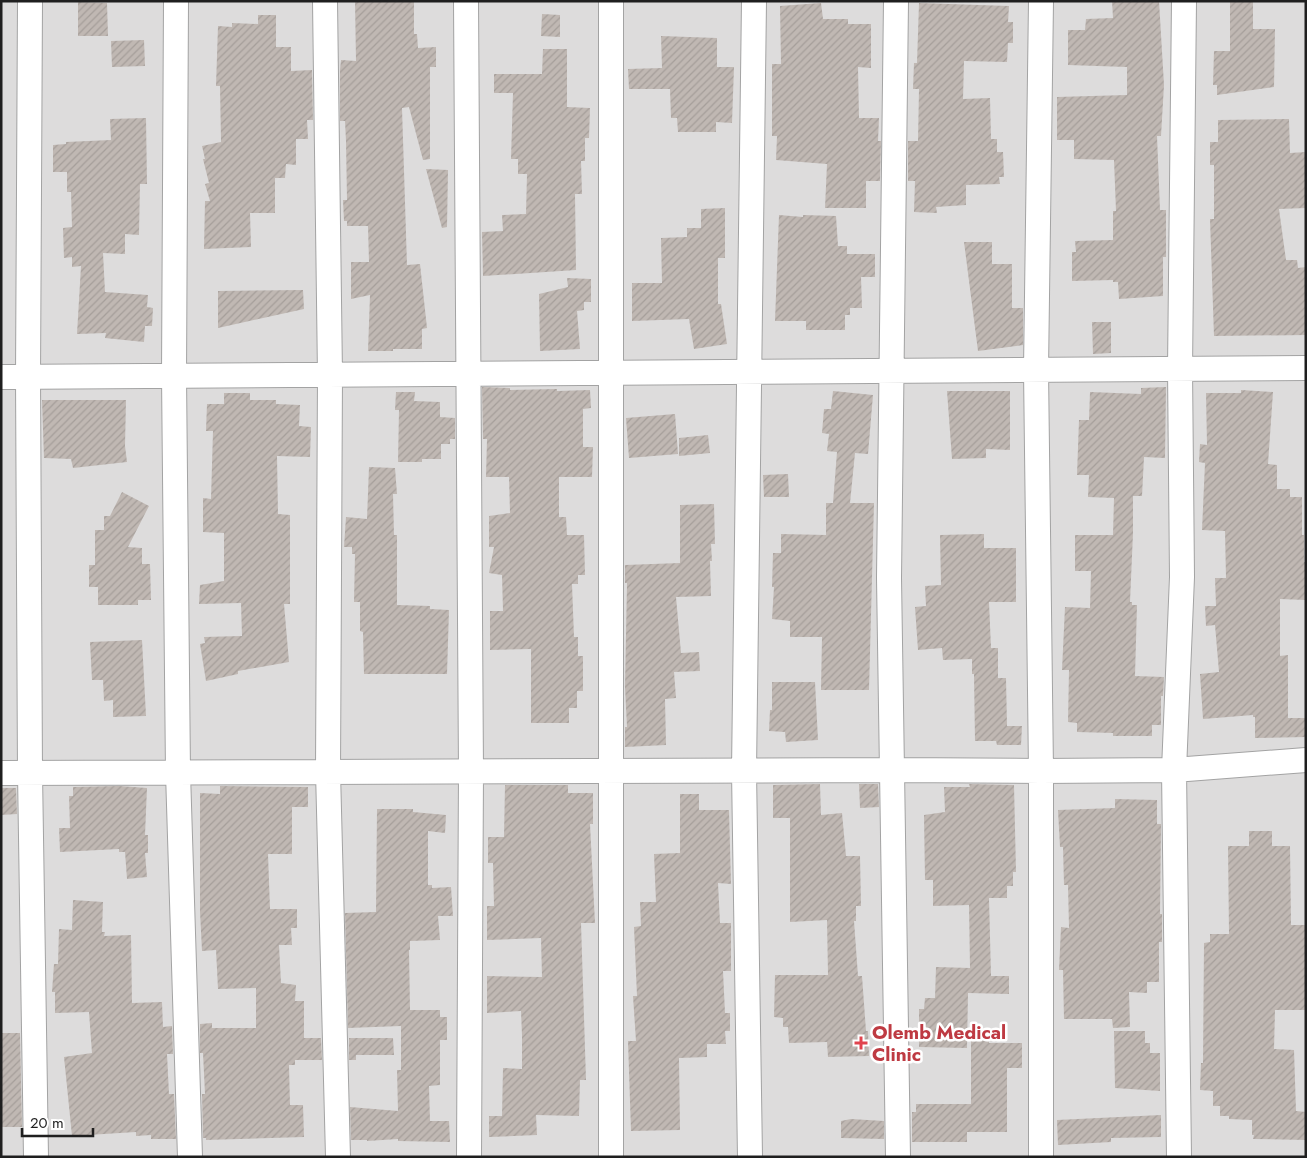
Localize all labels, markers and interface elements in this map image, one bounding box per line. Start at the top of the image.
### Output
place label: Olemb Medical Clinic [872,1019,1006,1068]
marker: Olemb Medical Clinic [854,1036,868,1050]
scale bar [22,1106,94,1138]
text: 20 m [30,1112,64,1134]

